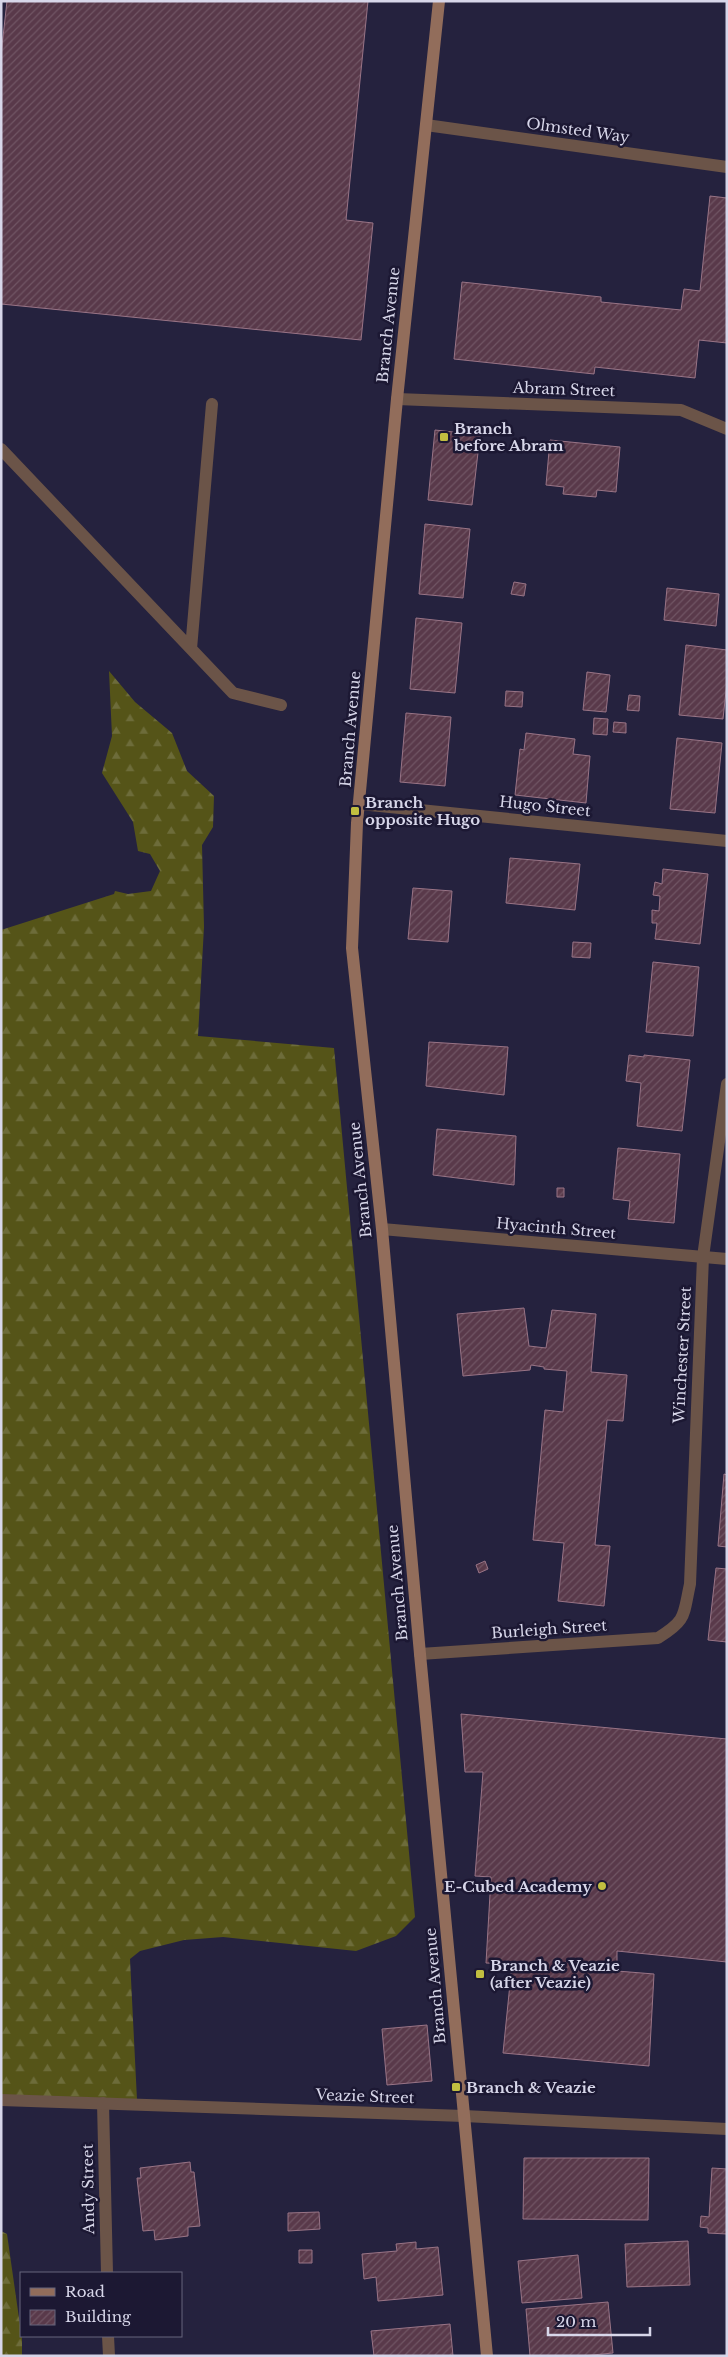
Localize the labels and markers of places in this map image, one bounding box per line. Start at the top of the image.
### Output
place label: Branch before Abram [453,419,564,455]
marker: Branch before Abram [438,431,450,443]
place label: Branch opposite Hugo [365,793,480,829]
marker: Branch opposite Hugo [349,805,361,817]
place label: E-Cubed Academy [444,1877,592,1896]
marker: E-Cubed Academy [596,1880,608,1892]
place label: Branch & Veazie (after Veazie) [490,1956,620,1992]
marker: Branch & Veazie (after Veazie) [474,1968,486,1980]
place label: Branch & Veazie [466,2078,596,2097]
marker: Branch & Veazie [450,2081,462,2093]

